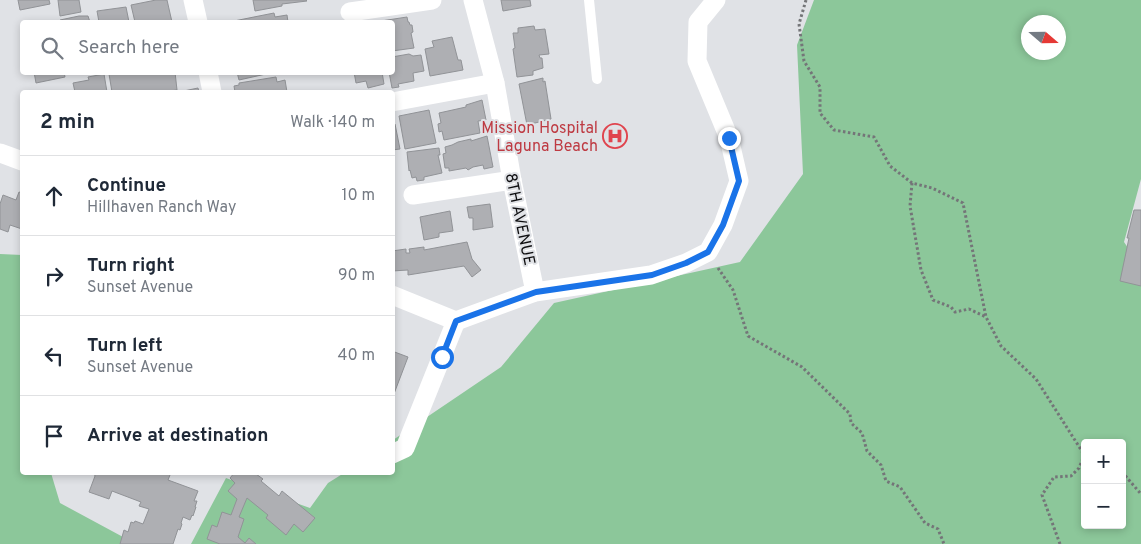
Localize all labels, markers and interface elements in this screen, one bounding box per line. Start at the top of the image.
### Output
north arrow [1021,15,1066,60]
search box [20,20,395,75]
icon: search [38,34,66,62]
text: Search here [78,36,180,60]
text: 2 min [40,109,95,136]
text: Walk · 140 m [290,113,375,133]
place label: Mission Hospital Laguna Beach [481,119,598,157]
hospital icon: Mission Hospital Laguna Beach [602,123,628,149]
route end [718,127,741,150]
street label: 8TH AVENUE [500,171,539,267]
text: Continue [87,174,166,198]
icon: ahead [40,182,68,210]
text: 10 m [341,186,375,206]
text: Hillhaven Ranch Way [87,198,236,218]
text: Turn right [87,254,175,278]
icon: right [40,262,68,290]
text: 90 m [338,266,375,286]
text: Sunset Avenue [87,278,193,298]
text: Turn left [87,334,163,358]
icon: left [40,342,68,370]
text: 40 m [337,346,375,366]
route start [431,346,454,369]
text: Sunset Avenue [87,358,193,378]
icon: arrive [40,422,68,450]
text: Arrive at destination [87,424,268,448]
map controls [1081,439,1126,529]
button: + [1081,439,1126,484]
button: − [1081,484,1126,529]

